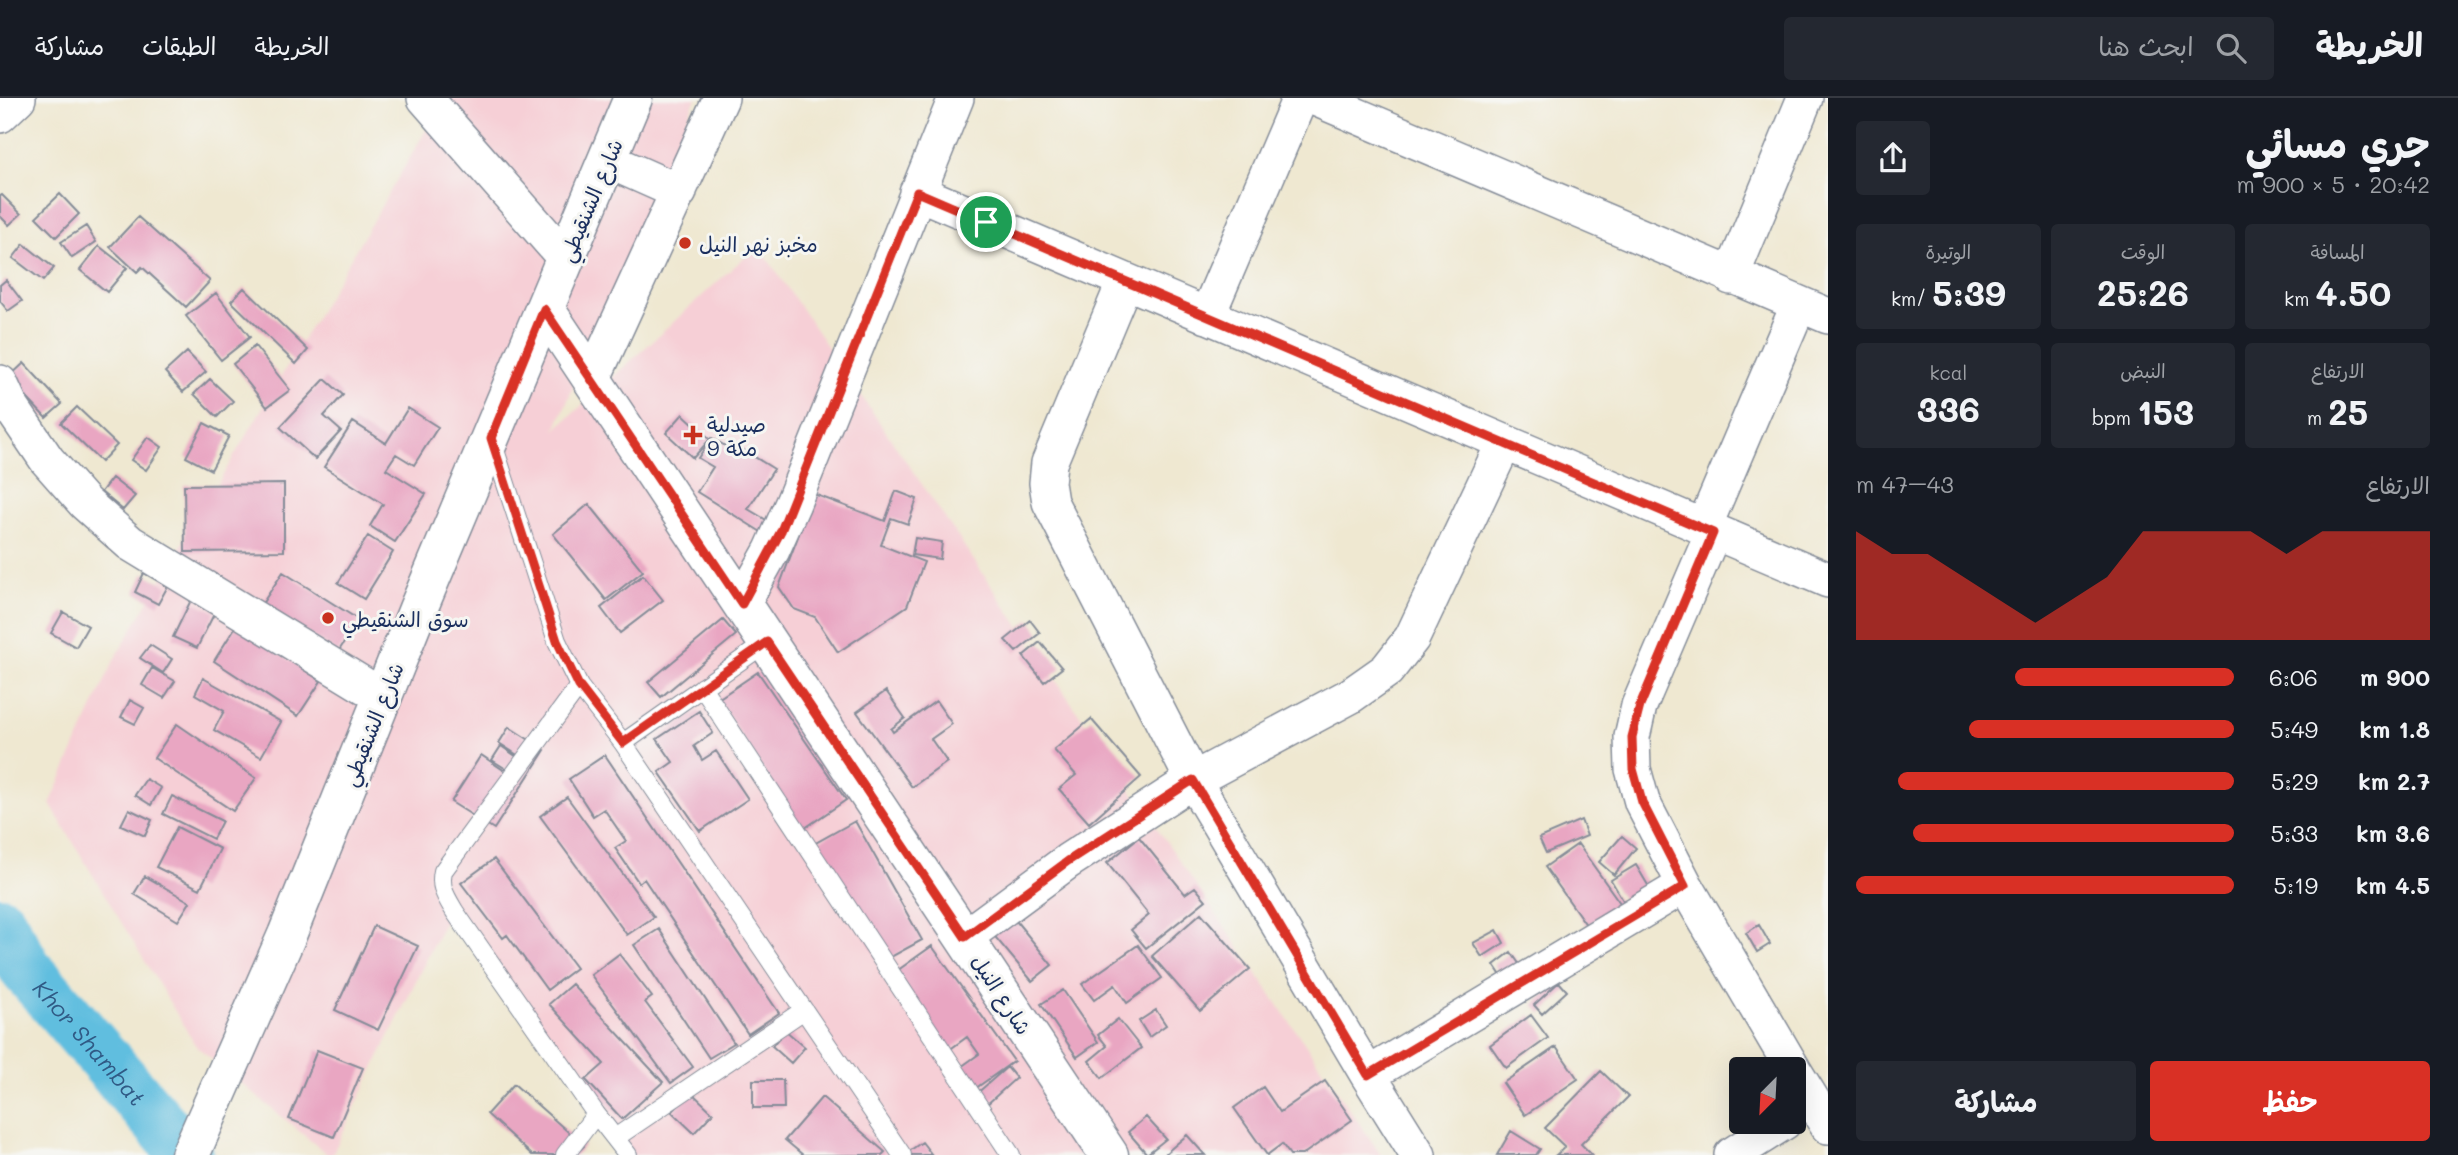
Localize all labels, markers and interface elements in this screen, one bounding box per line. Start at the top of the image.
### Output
search box [1784,17,2274,80]
text: الخريطة [2316,22,2423,65]
text: ابحث هنا [2098,29,2194,63]
icon: search [2212,29,2250,67]
text: مشاركة [35,30,104,61]
text: الطبقات [142,30,217,61]
text: الخريطة [255,30,329,61]
text: جري مسائي [2246,118,2430,168]
button: share [1856,121,1930,195]
street label: شارع الشنقيطي [552,134,634,268]
text: 20:42 · 5 × 900 m [2237,169,2430,199]
pin [956,192,1016,252]
icon: arrive [967,203,1005,241]
place label: مخبز نهر النيل [699,230,818,258]
marker: مخبز نهر النيل [677,235,693,251]
text: الوتيرة [1925,239,1971,264]
text: الوقت [2121,239,2165,264]
text: المسافة [2311,239,2365,264]
text: 5:39 [1932,269,2006,315]
text: 25:26 [2097,269,2189,315]
text: 4.50 [2315,269,2391,315]
text: /km [1891,286,1932,311]
text: km [2284,286,2315,311]
text: النبض [2120,358,2166,383]
text: الارتفاع [2311,358,2364,383]
text: kcal [1929,360,1967,385]
text: 336 [1917,385,1980,431]
text: 153 [2137,388,2194,434]
text: 25 [2328,388,2368,434]
text: bpm [2092,405,2137,430]
text: m [2307,405,2328,430]
place label: صيدلية مكة 9 [707,410,766,461]
marker: صيدلية مكة 9 [685,427,701,443]
text: 43–47 m [1856,469,1954,499]
text: الارتفاع [2366,470,2430,500]
place label: سوق الشنقيطي [342,605,469,639]
marker: سوق الشنقيطي [320,610,336,626]
street label: شارع الشنقيطي [335,658,416,792]
text: 6:06 [2269,662,2318,692]
text: 900 m [2360,662,2430,692]
text: 5:49 [2270,714,2318,744]
text: 1.8 km [2360,714,2430,744]
text: 5:29 [2271,766,2318,796]
text: 2.7 km [2358,766,2430,796]
text: 5:33 [2271,818,2318,848]
text: 3.6 km [2356,818,2430,848]
text: 5:19 [2274,870,2318,900]
text: 4.5 km [2356,870,2430,900]
street label: شارع النيل [964,949,1038,1041]
water label: Khor Shambat [27,973,152,1112]
north arrow [1729,1057,1806,1134]
map controls [1729,1057,1806,1134]
button: مشاركة [1856,1061,2136,1141]
button: حفظ [2150,1061,2430,1141]

